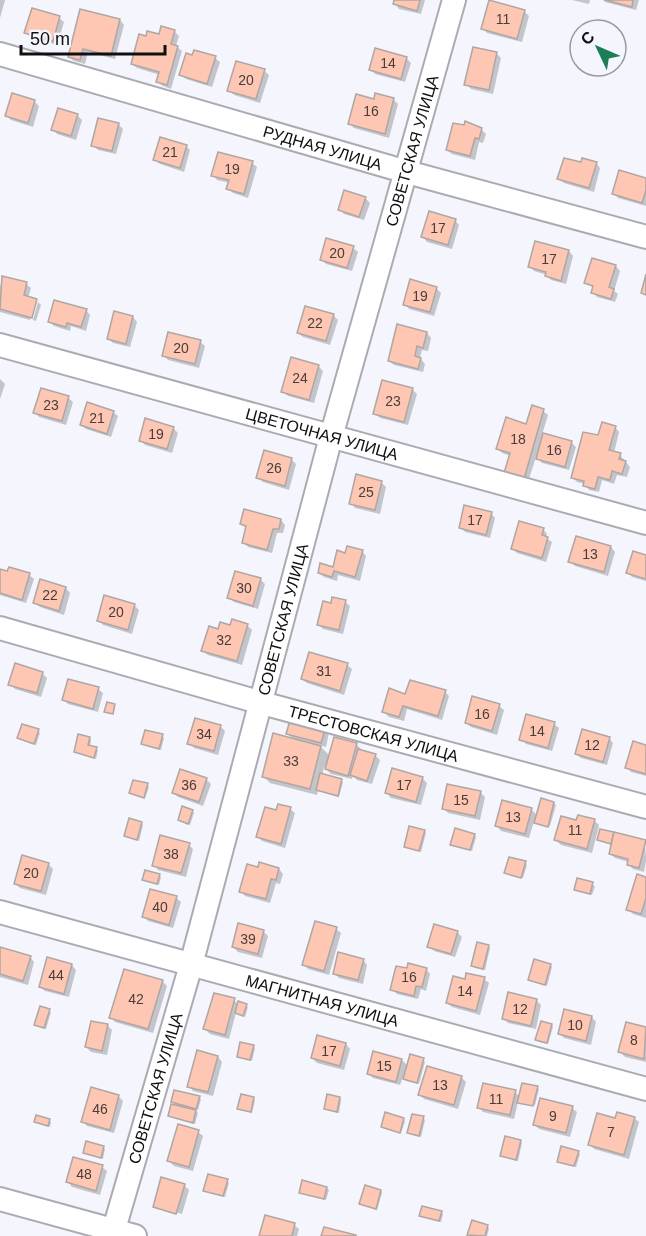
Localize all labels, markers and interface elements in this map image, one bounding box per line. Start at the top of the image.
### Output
house number: 11 [496,11,510,27]
scale bar [21,18,165,56]
north arrow [568,18,628,78]
text: С [577,28,598,48]
text: 50 m [30,29,70,49]
house number: 14 [380,55,396,71]
house number: 20 [238,72,254,88]
street label: СОВЕТСКАЯ УЛИЦА [382,73,441,228]
house number: 16 [363,103,379,119]
street label: РУДНАЯ УЛИЦА [261,122,384,173]
house number: 21 [162,144,178,160]
house number: 19 [224,161,240,177]
house number: 17 [430,220,446,236]
house number: 20 [329,245,345,261]
house number: 17 [541,251,557,267]
house number: 19 [412,288,428,304]
house number: 22 [307,315,323,331]
house number: 20 [173,340,189,356]
house number: 24 [292,370,308,386]
house number: 23 [385,393,401,409]
house number: 23 [43,397,59,413]
street label: ЦВЕТОЧНАЯ УЛИЦА [244,405,400,463]
house number: 21 [89,410,105,426]
house number: 19 [148,426,164,442]
house number: 18 [510,431,526,447]
house number: 16 [546,442,562,458]
house number: 26 [266,460,282,476]
house number: 25 [358,484,374,500]
house number: 17 [467,512,483,528]
street label: СОВЕТСКАЯ УЛИЦА [254,541,311,697]
house number: 13 [582,546,598,562]
house number: 30 [236,580,252,596]
house number: 22 [42,587,58,603]
house number: 20 [108,604,124,620]
house number: 32 [216,632,232,648]
house number: 31 [316,663,332,679]
street label: ТРЕСТОВСКАЯ УЛИЦА [287,702,461,764]
house number: 16 [474,706,490,722]
house number: 14 [529,723,545,739]
house number: 34 [196,726,212,742]
house number: 12 [584,737,600,753]
house number: 33 [283,753,299,769]
house number: 36 [181,777,197,793]
house number: 17 [396,777,412,793]
house number: 15 [453,792,469,808]
house number: 13 [505,809,521,825]
house number: 11 [568,822,582,838]
house number: 38 [163,846,179,862]
house number: 20 [23,865,39,881]
house number: 40 [152,899,168,915]
house number: 39 [240,931,256,947]
house number: 44 [48,967,64,983]
house number: 16 [401,969,417,985]
street label: МАГНИТНАЯ УЛИЦА [244,971,401,1029]
house number: 14 [457,983,473,999]
house number: 42 [128,991,144,1007]
house number: 12 [512,1001,528,1017]
street label: СОВЕТСКАЯ УЛИЦА [125,1010,185,1166]
house number: 10 [567,1017,583,1033]
house number: 8 [630,1032,638,1048]
house number: 17 [321,1043,337,1059]
house number: 15 [376,1058,392,1074]
house number: 13 [432,1077,448,1093]
house number: 11 [489,1091,503,1107]
house number: 46 [92,1101,108,1117]
house number: 9 [549,1108,557,1124]
house number: 7 [607,1124,615,1140]
house number: 48 [76,1166,92,1182]

